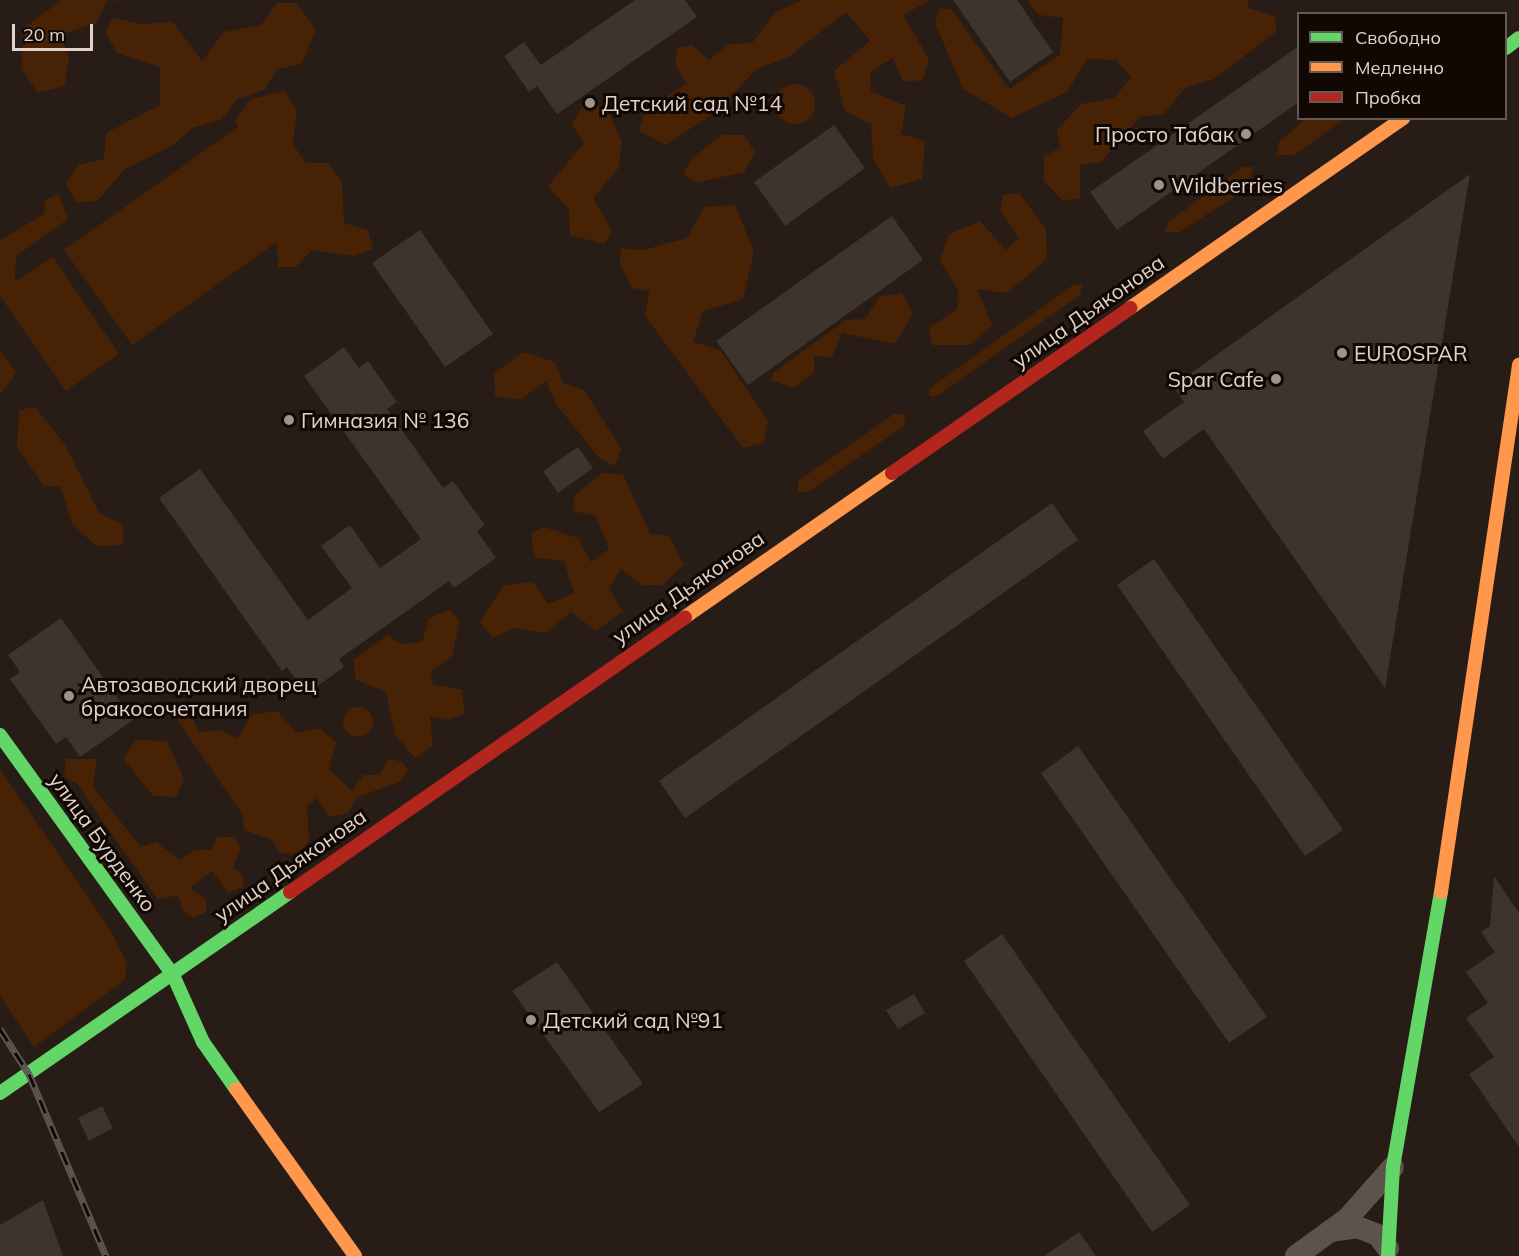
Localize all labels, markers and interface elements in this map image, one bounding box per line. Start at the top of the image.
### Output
scale bar [15,12,96,50]
legend [1297,12,1507,120]
text: 20 m [23,23,65,46]
text: Свободно [1355,26,1441,49]
text: Медленно [1355,56,1444,79]
text: Пробка [1355,86,1421,109]
place label: Детский сад №14 [602,90,782,116]
marker: Детский сад №14 [583,96,597,110]
place label: Просто Табак [1095,121,1234,147]
marker: Просто Табак [1239,127,1253,141]
place label: Wildberries [1171,172,1283,198]
marker: Wildberries [1152,178,1166,192]
street label: улица Дьяконова [1007,249,1169,373]
place label: EUROSPAR [1354,340,1468,366]
marker: EUROSPAR [1335,346,1349,360]
place label: Spar Cafe [1168,366,1264,392]
marker: Spar Cafe [1269,372,1283,386]
place label: Гимназия № 136 [301,407,469,433]
marker: Гимназия № 136 [282,413,296,427]
street label: улица Дьяконова [607,525,769,649]
place label: Автозаводский дворец бракосочетания [81,671,317,721]
marker: Автозаводский дворец бракосочетания [62,689,76,703]
street label: улица Бурденко [44,768,162,916]
street label: улица Дьяконова [209,803,371,927]
place label: Детский сад №91 [543,1007,723,1033]
marker: Детский сад №91 [524,1013,538,1027]

